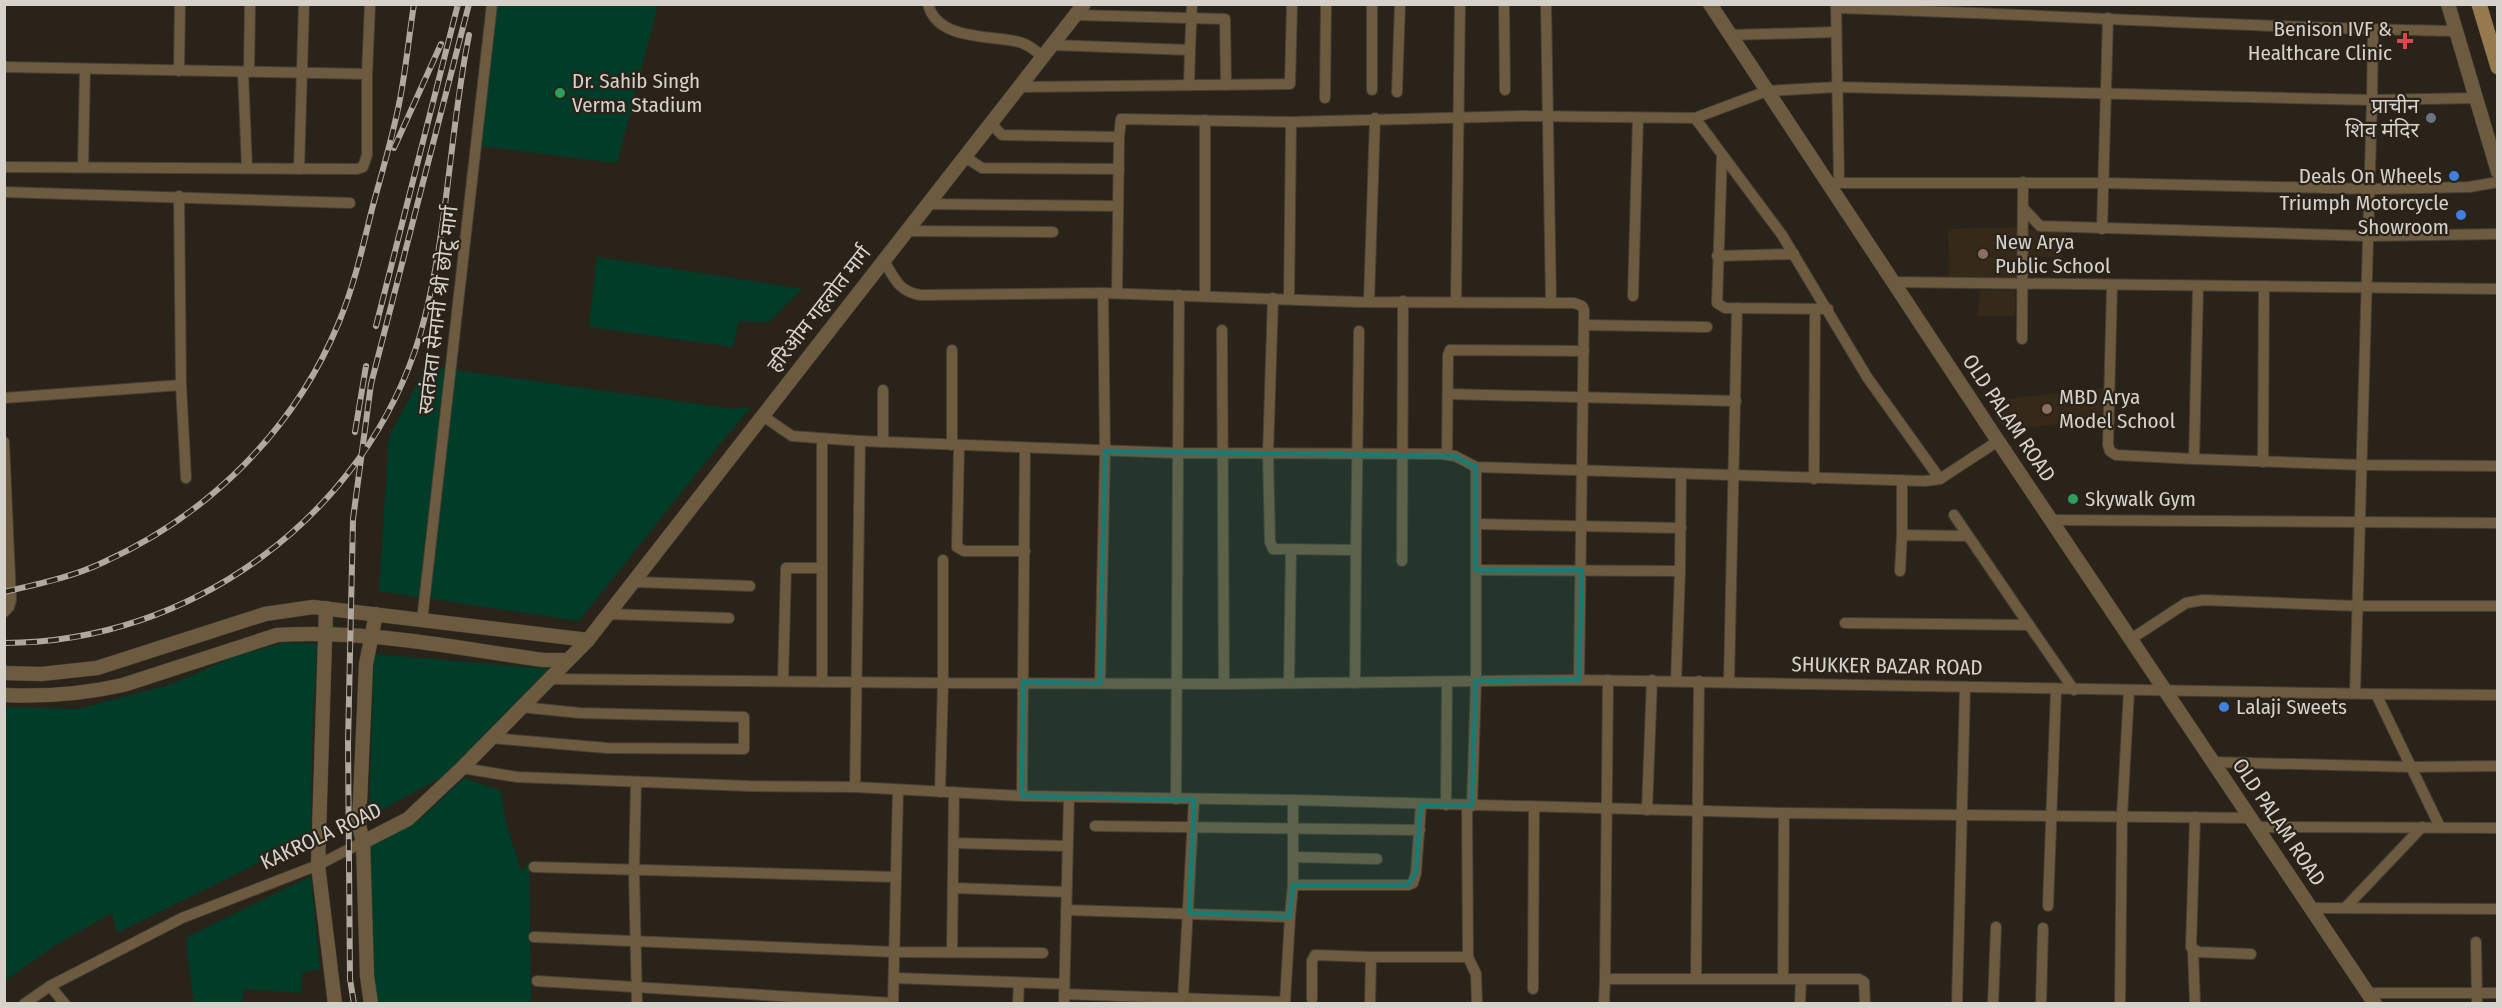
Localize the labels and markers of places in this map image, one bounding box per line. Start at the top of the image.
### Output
place label: Benison IVF & Healthcare Clinic [2248,16,2392,66]
marker: Benison IVF & Healthcare Clinic [2396,32,2414,50]
place label: Dr. Sahib Singh Verma Stadium [572,68,702,118]
marker: Dr. Sahib Singh Verma Stadium [553,86,567,100]
place label: प्राचीन शिव मंदिर [2345,93,2419,143]
marker: प्राचीन शिव मंदिर [2424,111,2438,125]
place label: Deals On Wheels [2299,163,2442,189]
marker: Deals On Wheels [2447,169,2461,183]
place label: Triumph Motorcycle Showroom [2280,190,2449,240]
marker: Triumph Motorcycle Showroom [2454,208,2468,222]
place label: New Arya Public School [1995,229,2111,279]
marker: New Arya Public School [1976,247,1990,261]
place label: MBD Arya Model School [2059,384,2176,434]
marker: MBD Arya Model School [2040,402,2054,416]
place label: Skywalk Gym [2085,486,2196,512]
marker: Skywalk Gym [2066,492,2080,506]
place label: Lalaji Sweets [2236,694,2347,720]
marker: Lalaji Sweets [2217,700,2231,714]

